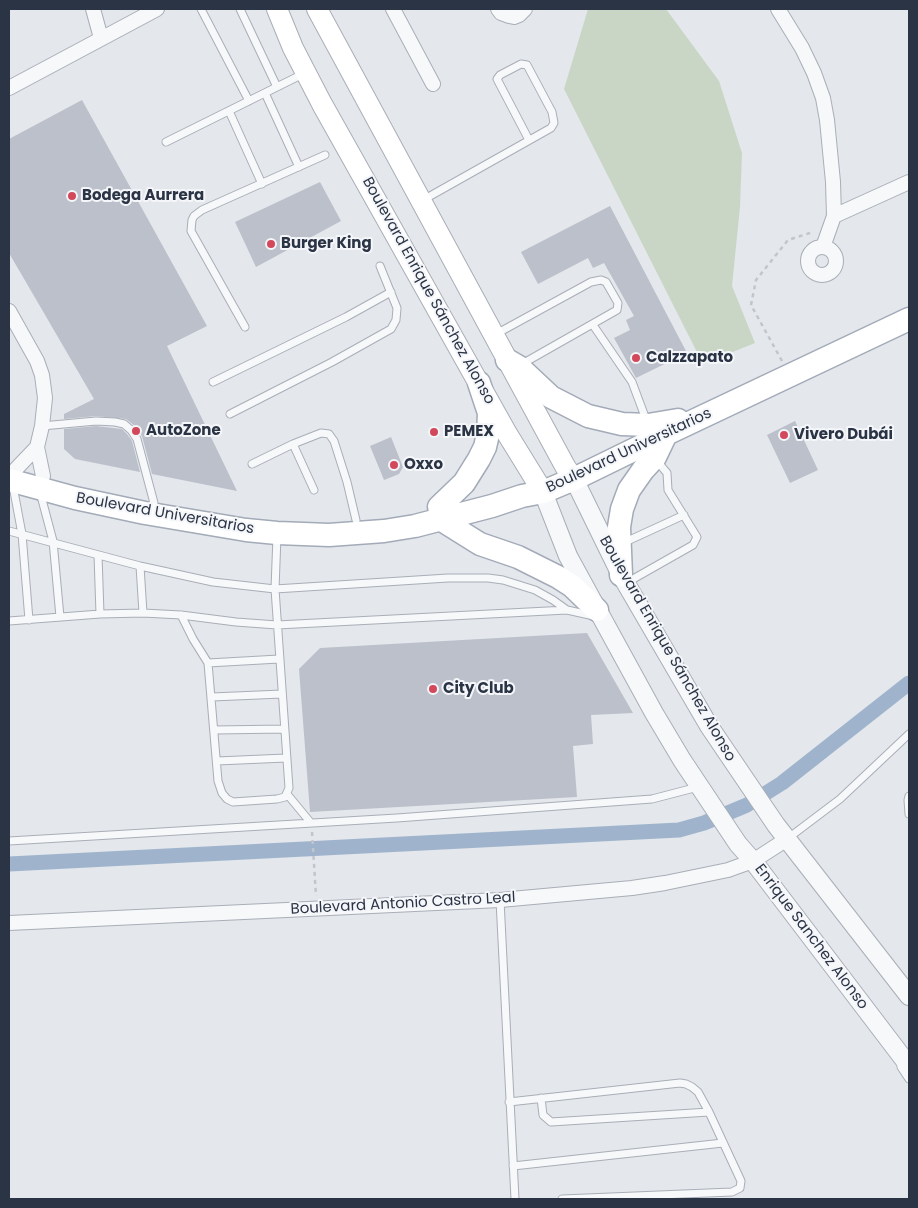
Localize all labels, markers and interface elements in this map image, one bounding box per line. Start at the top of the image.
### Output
street label: Boulevard Enrique Sánchez Alonso [358,174,498,408]
place label: Bodega Aurrera [82,187,204,205]
marker: Bodega Aurrera [66,190,78,202]
place label: Burger King [281,235,372,253]
marker: Burger King [265,238,277,250]
place label: Calzzapato [646,349,733,367]
marker: Calzzapato [630,352,642,364]
street label: Boulevard Universitarios [544,405,714,497]
place label: AutoZone [146,422,221,440]
place label: PEMEX [444,423,494,441]
marker: AutoZone [130,425,142,437]
marker: PEMEX [428,426,440,438]
place label: Vivero Dubái [794,426,893,444]
marker: Vivero Dubái [778,429,790,441]
place label: Oxxo [404,456,443,474]
marker: Oxxo [388,459,400,471]
street label: Boulevard Universitarios [75,489,255,539]
street label: Boulevard Enrique Sánchez Alonso [595,533,739,765]
place label: City Club [443,680,514,698]
marker: City Club [427,683,439,695]
street label: Enrique Sanchez Alonso [750,861,872,1013]
street label: Boulevard Antonio Castro Leal [290,889,516,919]

